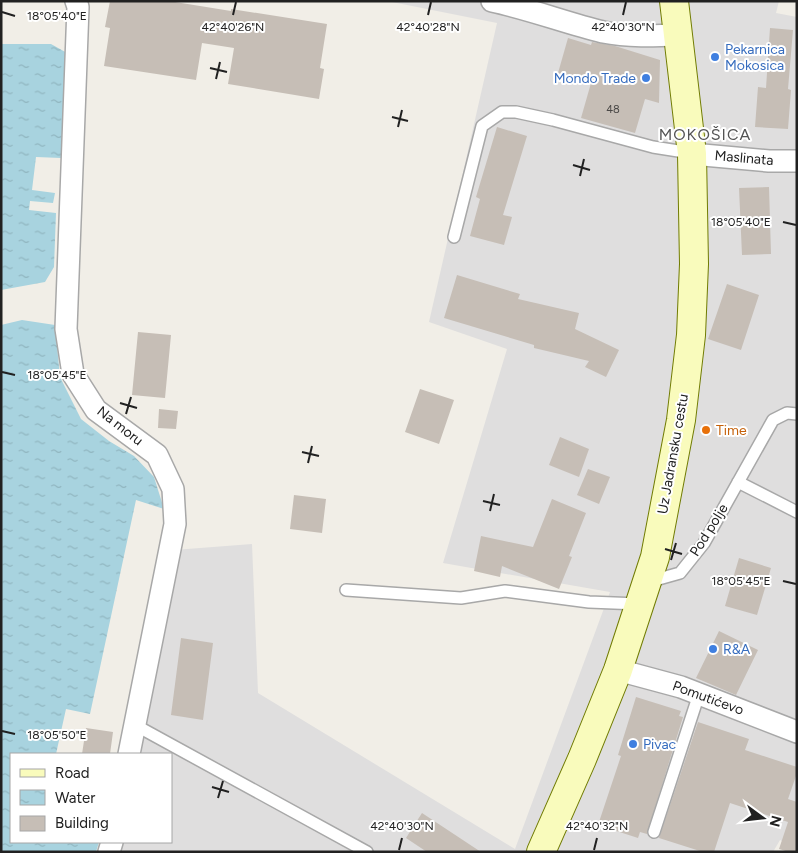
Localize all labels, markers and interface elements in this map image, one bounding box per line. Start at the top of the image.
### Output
text: 18°05'40"E [27,9,87,23]
text: 42°40'26"N [202,20,264,34]
text: 42°40'28"N [396,20,460,34]
text: 42°40'30"N [591,20,655,34]
place label: Pekarnica Mokosica [725,41,785,74]
marker: Pekarnica Mokosica [709,51,721,63]
place label: Mondo Trade [554,70,636,87]
marker: Mondo Trade [640,72,652,84]
house number: 48 [606,103,620,116]
district label: MOKOŠICA [659,125,751,144]
street label: Maslinata [714,147,774,169]
text: 18°05'40"E [711,215,771,229]
text: 18°05'45"E [27,368,87,382]
street label: Uz Jadransku cestu [654,392,692,516]
street label: Na moru [93,403,147,449]
place label: Time [716,422,747,439]
marker: Time [700,424,712,436]
street label: Pod polje [686,500,732,559]
text: 18°05'45"E [711,574,771,588]
place label: R&A [723,641,751,658]
marker: R&A [707,643,719,655]
street label: Pomutićevo [670,677,746,719]
text: 18°05'50"E [27,728,87,742]
place label: Pivac [643,736,677,753]
marker: Pivac [627,738,639,750]
legend [10,753,172,843]
text: Road [55,764,90,782]
text: Water [55,789,95,807]
north arrow [738,793,788,843]
text: Building [55,814,109,832]
text: N [765,814,785,829]
text: 42°40'30"N [370,819,434,833]
text: 42°40'32"N [566,819,628,833]

